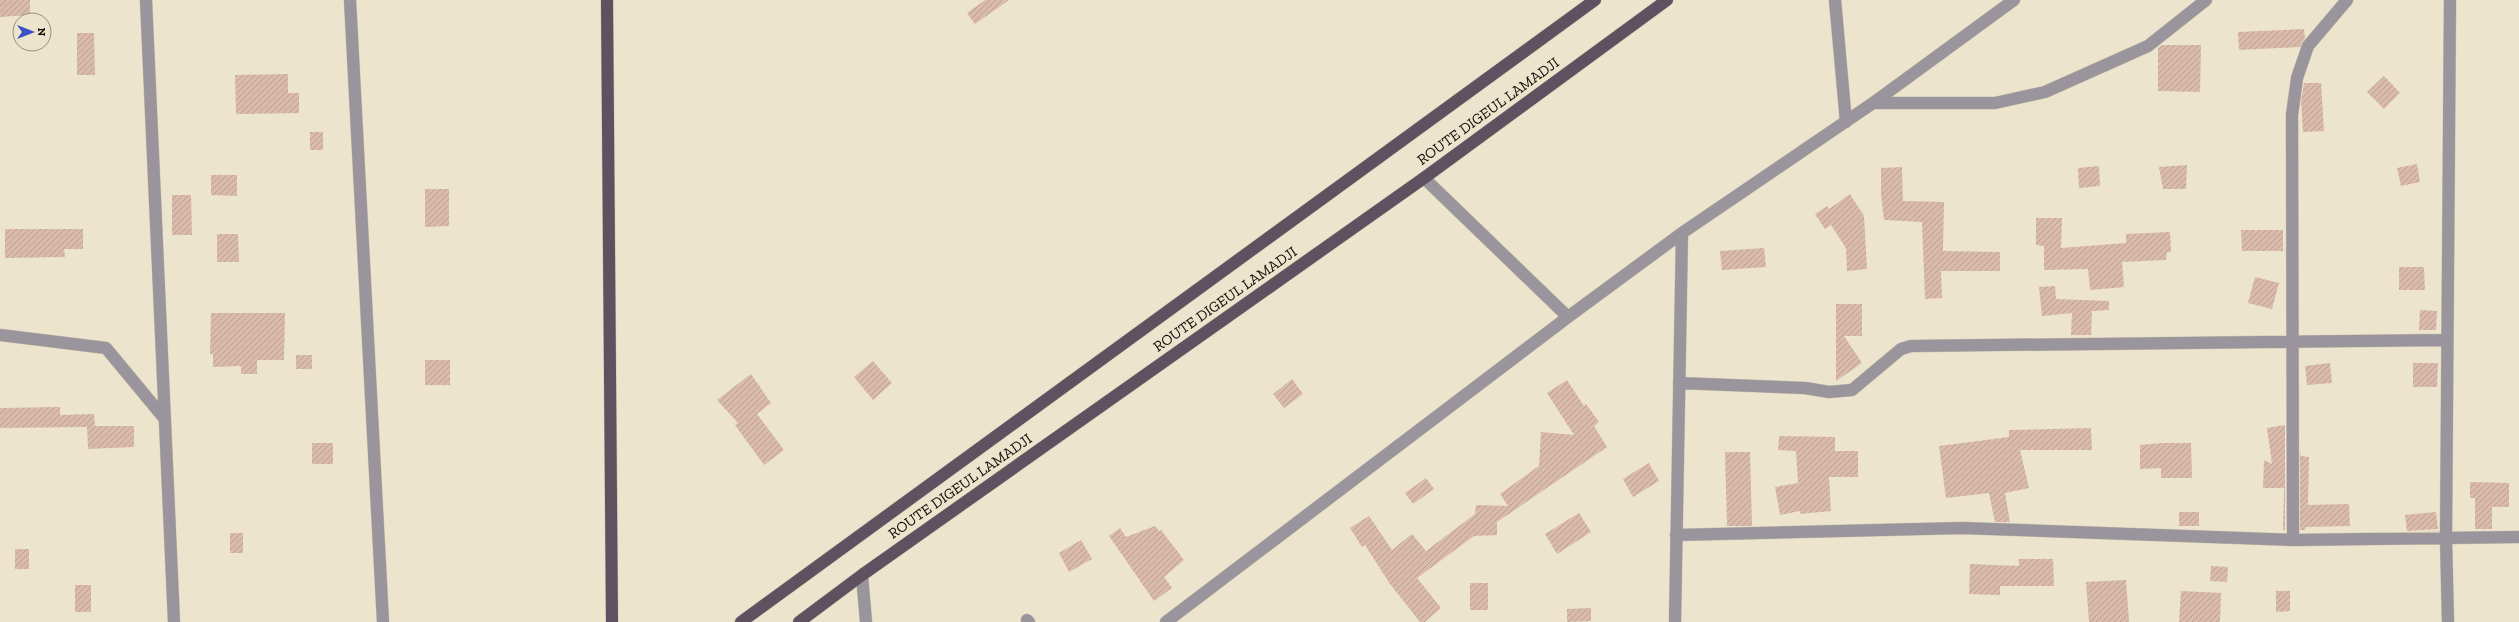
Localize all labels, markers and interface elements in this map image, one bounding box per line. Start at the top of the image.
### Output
north arrow [12,12,52,52]
text: N [35,28,48,37]
street label: ROUTE DIGEUL LAMADJI [1413,53,1563,169]
street label: ROUTE DIGEUL LAMADJI [1150,242,1300,356]
street label: ROUTE DIGEUL LAMADJI [885,429,1035,543]

